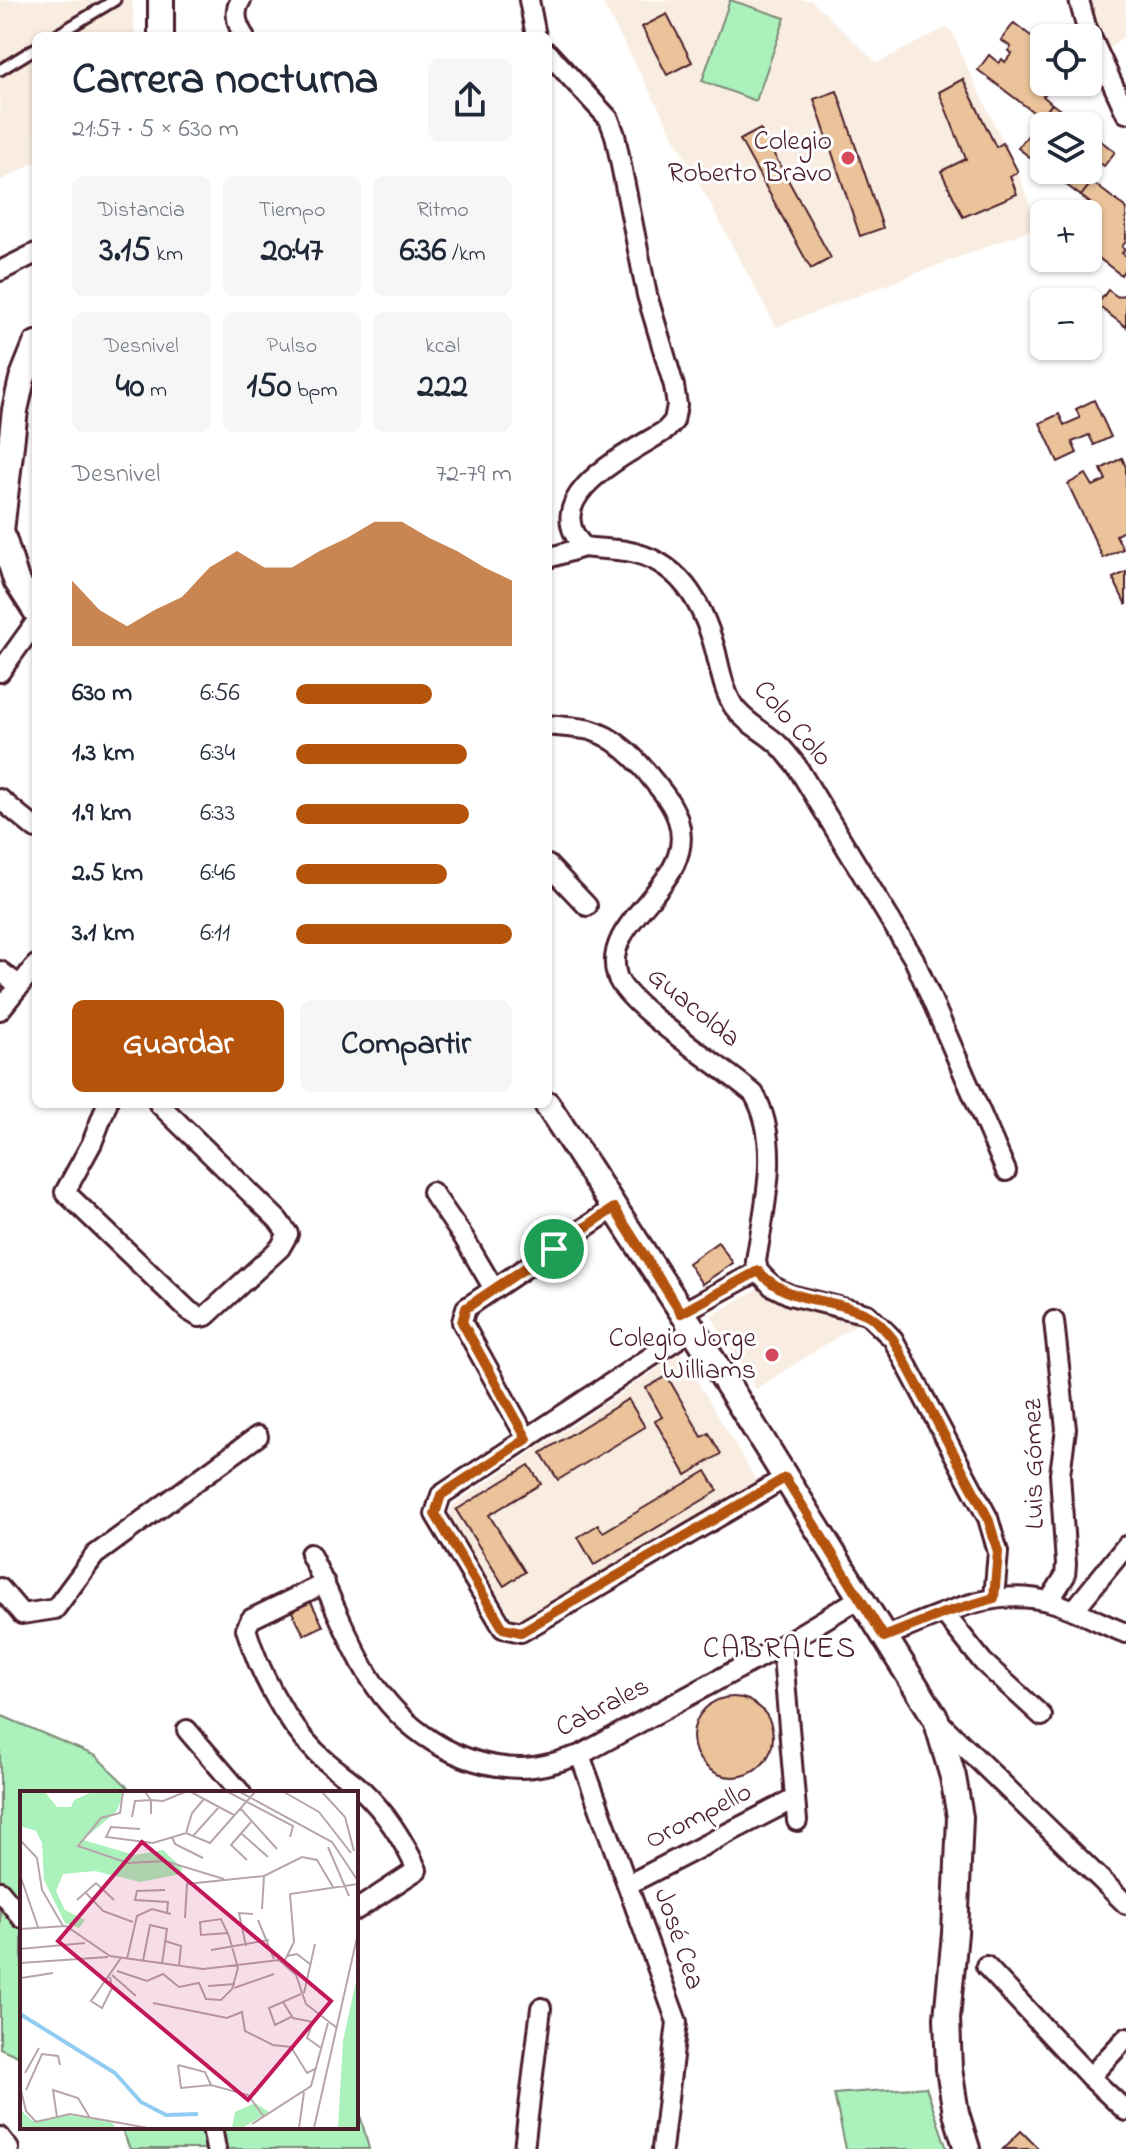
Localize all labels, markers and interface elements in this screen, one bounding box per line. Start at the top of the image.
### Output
map controls [1030,24,1102,360]
button: locate [1030,24,1102,96]
text: Carrera nocturna [72,49,378,113]
button: share [428,58,512,142]
text: 21:57 · 5 × 630 m [72,111,239,149]
button: layers [1030,112,1102,184]
place label: Colegio Roberto Bravo [668,122,832,195]
marker: Colegio Roberto Bravo [839,149,857,167]
text: Distancia [98,195,185,227]
text: Tiempo [259,195,325,227]
text: Ritmo [417,195,469,227]
button: + [1030,200,1102,272]
text: 3.15 [100,227,151,277]
text: 20:47 [261,227,323,277]
text: 6:36 [400,227,447,277]
text: km [151,239,183,271]
text: /km [447,239,486,271]
button: − [1030,288,1102,360]
text: Desnivel [104,331,179,363]
text: Pulso [267,331,317,363]
text: kcal [425,331,460,363]
text: 40 [116,363,144,413]
text: 150 [246,363,291,413]
text: 222 [417,363,468,413]
text: m [144,375,167,407]
text: bpm [291,375,338,407]
text: Desnivel [72,456,160,494]
text: 72–79 m [436,456,512,494]
street label: Colo Colo [743,671,841,777]
text: 630 m [72,675,132,713]
text: 6:56 [200,675,240,713]
text: 1.3 km [72,735,134,773]
text: 6:34 [200,735,235,773]
text: 1.9 km [72,795,131,833]
text: 6:33 [200,795,235,833]
text: 2.5 km [72,855,143,893]
text: 6:46 [200,855,236,893]
text: 3.1 km [72,915,134,953]
text: 6:11 [200,915,230,953]
street label: Guacolda [637,957,749,1059]
button: Guardar [72,1000,284,1092]
button: Compartir [300,1000,512,1092]
pin [520,1215,588,1283]
icon: arrive [532,1227,576,1271]
place label: Colegio Jorge Williams [608,1319,756,1392]
marker: Colegio Jorge Williams [763,1346,781,1364]
street label: Luis Gómez [1013,1398,1057,1530]
district label: CABRALES [703,1628,857,1672]
street label: Cabrales [549,1667,657,1749]
street label: Orompello [638,1773,760,1861]
inset map [20,1791,358,2129]
street label: José Cea [642,1883,714,1995]

